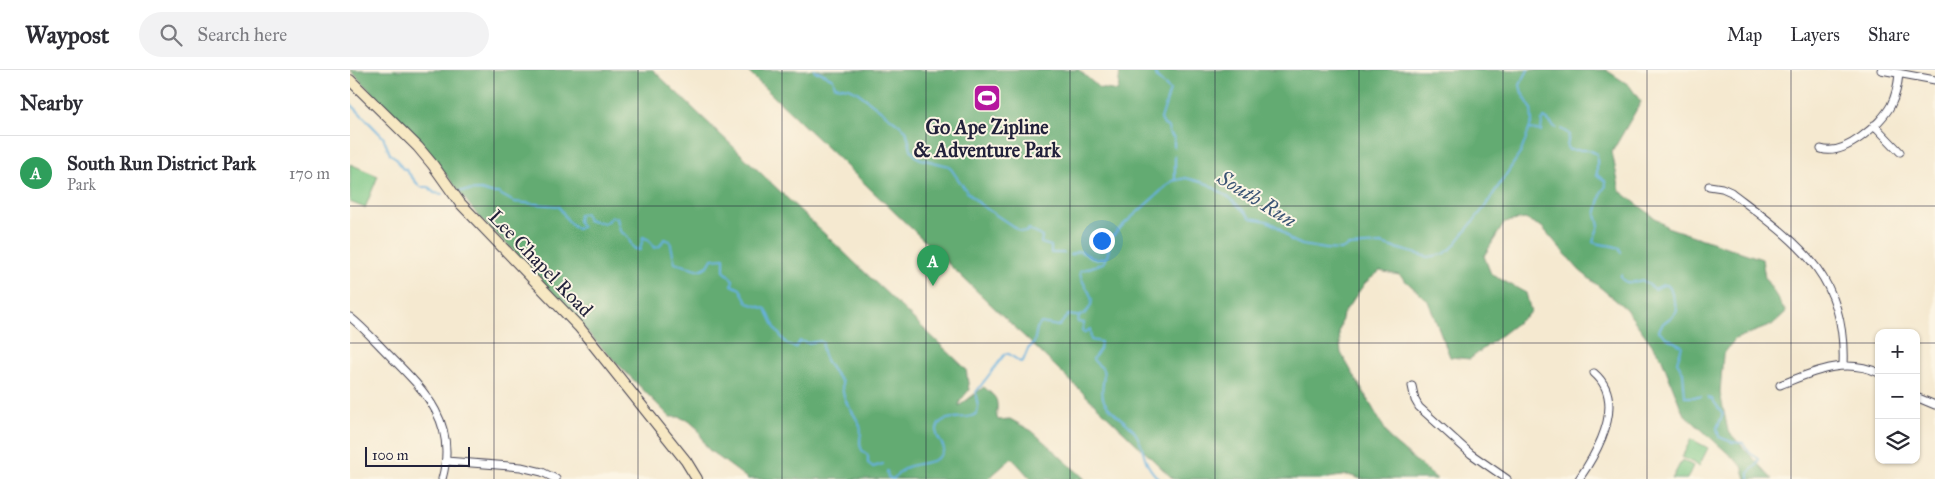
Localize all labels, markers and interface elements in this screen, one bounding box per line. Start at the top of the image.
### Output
search box [139,12,489,57]
text: Waypost [25,20,109,50]
icon: search [157,21,185,49]
text: Search here [197,23,287,46]
text: Map [1727,24,1762,46]
text: Layers [1790,24,1840,46]
text: Share [1868,24,1910,46]
sports icon: Go Ape Zipline & Adventure Park [972,83,1002,113]
text: Nearby [20,90,83,116]
place label: Go Ape Zipline & Adventure Park [914,115,1061,162]
text: South Run District Park [67,152,256,175]
text: A [31,164,41,183]
text: 170 m [289,164,330,183]
water label: South Run [1212,164,1301,233]
text: Park [67,175,96,194]
street label: Lee Chapel Road [484,204,598,322]
your location [1089,228,1115,254]
pin: A [917,245,949,286]
map controls [1875,329,1920,464]
button: + [1875,329,1920,374]
button: − [1875,374,1920,419]
button: layers [1875,419,1920,464]
scale bar [365,444,470,467]
text: 100 m [372,447,409,464]

